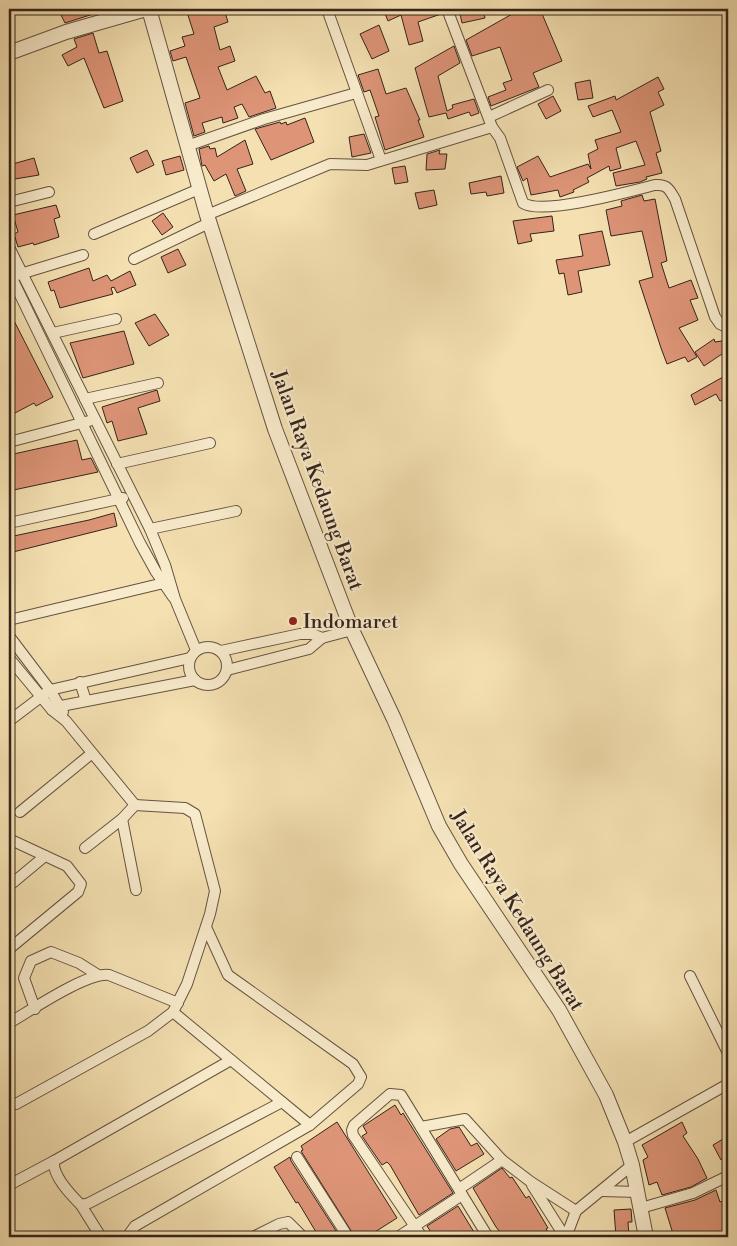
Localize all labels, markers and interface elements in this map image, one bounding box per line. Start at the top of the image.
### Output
street label: Jalan Raya Kedaung Barat [265,366,368,594]
place label: Indomaret [303,610,398,635]
marker: Indomaret [287,615,299,627]
street label: Jalan Raya Kedaung Barat [444,805,589,1016]

